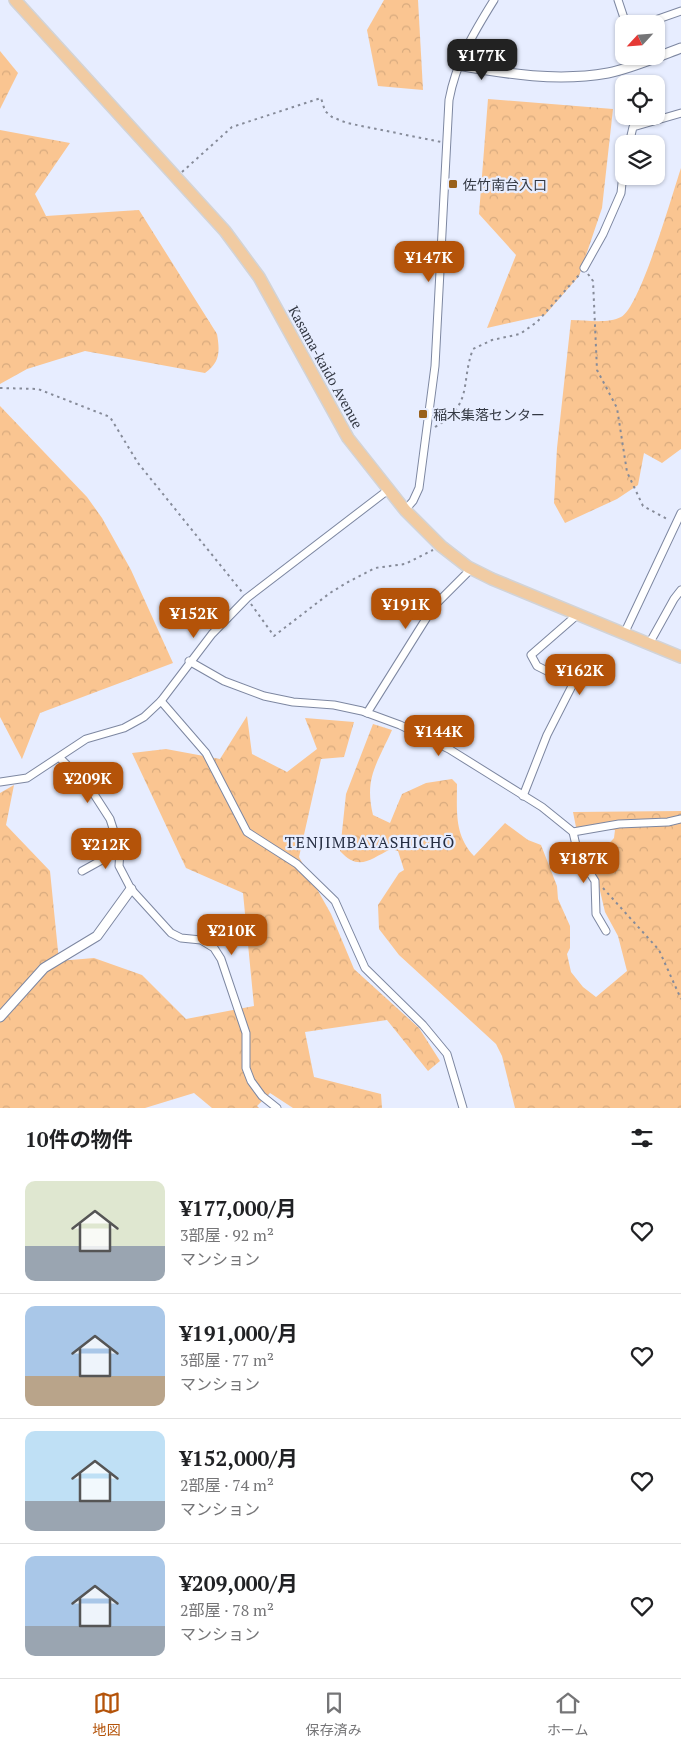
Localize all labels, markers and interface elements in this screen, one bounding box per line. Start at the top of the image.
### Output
north arrow [615,15,665,65]
map controls [615,15,665,185]
pin: ¥177K [447,38,517,81]
text: ¥177K [458,44,506,66]
button: locate [615,75,665,125]
button: layers [615,135,665,185]
place label: 佐竹南台入口 [463,175,547,194]
marker: 佐竹南台入口 [447,178,459,190]
pin: ¥147K [394,240,464,283]
text: ¥147K [405,246,453,268]
street label: Kasama-kaido Avenue [284,302,368,432]
place label: 稲木集落センター [433,405,545,424]
marker: 稲木集落センター [417,408,429,420]
pin: ¥191K [371,588,441,630]
text: ¥191K [382,593,430,615]
pin: ¥152K [159,596,229,639]
text: ¥152K [170,602,218,624]
pin: ¥162K [545,654,615,696]
text: ¥162K [556,659,604,681]
pin: ¥144K [404,714,474,757]
text: ¥144K [415,720,463,742]
pin: ¥209K [53,762,123,804]
text: ¥209K [64,767,112,789]
pin: ¥212K [71,828,141,870]
district label: TENJIMBAYASHICHŌ [285,831,455,853]
text: ¥212K [82,833,130,855]
pin: ¥187K [549,842,619,884]
text: ¥187K [560,847,608,869]
pin: ¥210K [197,914,267,956]
text: ¥210K [208,919,256,941]
icon: filters [628,1124,656,1152]
text: 10件の物件 [25,1125,133,1153]
text: ¥177,000/月 [180,1194,297,1222]
icon: home [65,1201,125,1261]
icon: heart [628,1217,656,1245]
text: 3部屋 · 92 m² [180,1224,274,1246]
text: マンション [180,1248,260,1270]
text: ¥191,000/月 [180,1319,298,1347]
icon: home [65,1326,125,1386]
icon: heart [628,1342,656,1370]
text: 3部屋 · 77 m² [180,1349,274,1371]
text: マンション [180,1373,260,1395]
text: ¥152,000/月 [180,1444,298,1472]
icon: home [65,1451,125,1511]
icon: heart [628,1467,656,1495]
text: 2部屋 · 74 m² [180,1474,274,1496]
text: マンション [180,1498,260,1520]
text: ¥209,000/月 [180,1569,298,1597]
icon: home [65,1576,125,1636]
icon: heart [628,1592,656,1620]
text: 2部屋 · 78 m² [180,1599,274,1621]
text: マンション [180,1623,260,1645]
tab: 地図 [93,1689,121,1739]
tab: 保存済み [306,1689,362,1739]
tab: ホーム [547,1689,588,1739]

